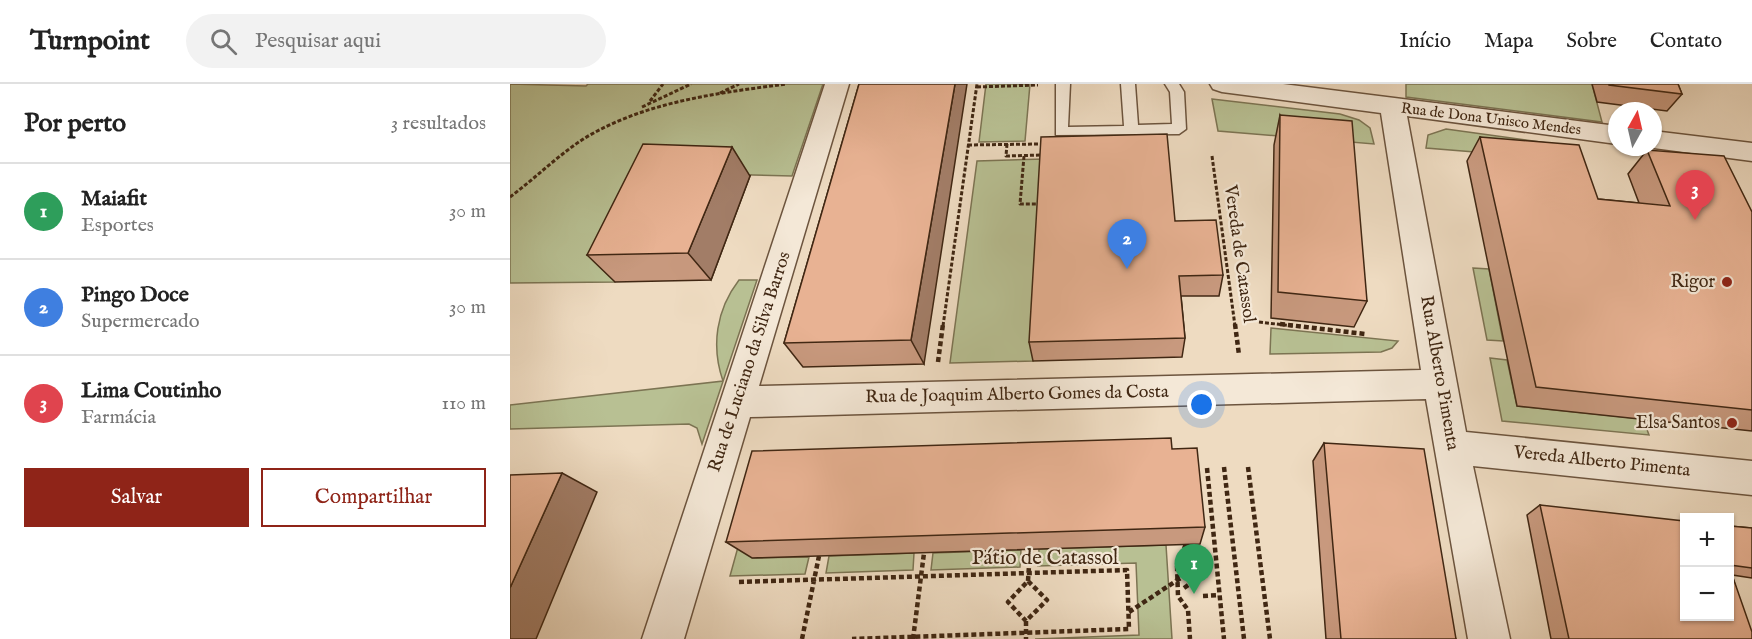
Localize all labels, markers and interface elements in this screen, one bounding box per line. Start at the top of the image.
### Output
search box [186,14,606,68]
text: Turnpoint [30,24,150,59]
icon: search [207,25,240,58]
text: Pesquisar aqui [255,27,381,55]
text: Início [1399,28,1451,55]
text: Mapa [1484,28,1533,55]
text: Sobre [1566,28,1617,55]
text: Contato [1650,28,1722,55]
street label: Rua de Dona Unisco Mendes [1400,99,1582,139]
north arrow [1608,102,1662,156]
text: Por perto [24,107,126,140]
text: 3 resultados [391,111,486,136]
pin: 3 [1676,170,1714,220]
street label: Vereda de Catassol [1218,183,1260,324]
text: Maiafit [81,185,147,213]
text: 1 [40,199,47,224]
text: 30 m [449,199,486,224]
text: Esportes [81,213,154,238]
pin: 2 [1108,220,1146,269]
street label: Rua de Luciano da Silva Barros [703,249,797,475]
place label: Rigor [1671,271,1715,294]
marker: Rigor [1720,275,1734,289]
text: Pingo Doce [81,281,189,309]
street label: Rua Alberto Pimenta [1414,294,1464,452]
text: 2 [39,295,48,320]
text: 30 m [449,295,486,320]
text: Supermercado [81,309,200,334]
text: Lima Coutinho [81,377,221,405]
street label: Rua de Joaquim Alberto Gomes da Costa [865,381,1169,409]
your location [1187,390,1216,419]
text: 3 [40,391,47,416]
text: 110 m [442,391,486,416]
text: Farmácia [81,405,156,430]
place label: Elsa Santos [1636,412,1720,435]
marker: Elsa Santos [1725,416,1739,430]
street label: Vereda Alberto Pimenta [1512,441,1692,483]
button: Salvar [24,468,249,527]
button: Compartilhar [261,468,486,527]
map controls [1680,513,1734,621]
button: + [1680,513,1734,567]
pin: 1 [1174,544,1214,594]
street label: Pátio de Catassol [971,545,1119,572]
button: − [1680,567,1734,621]

